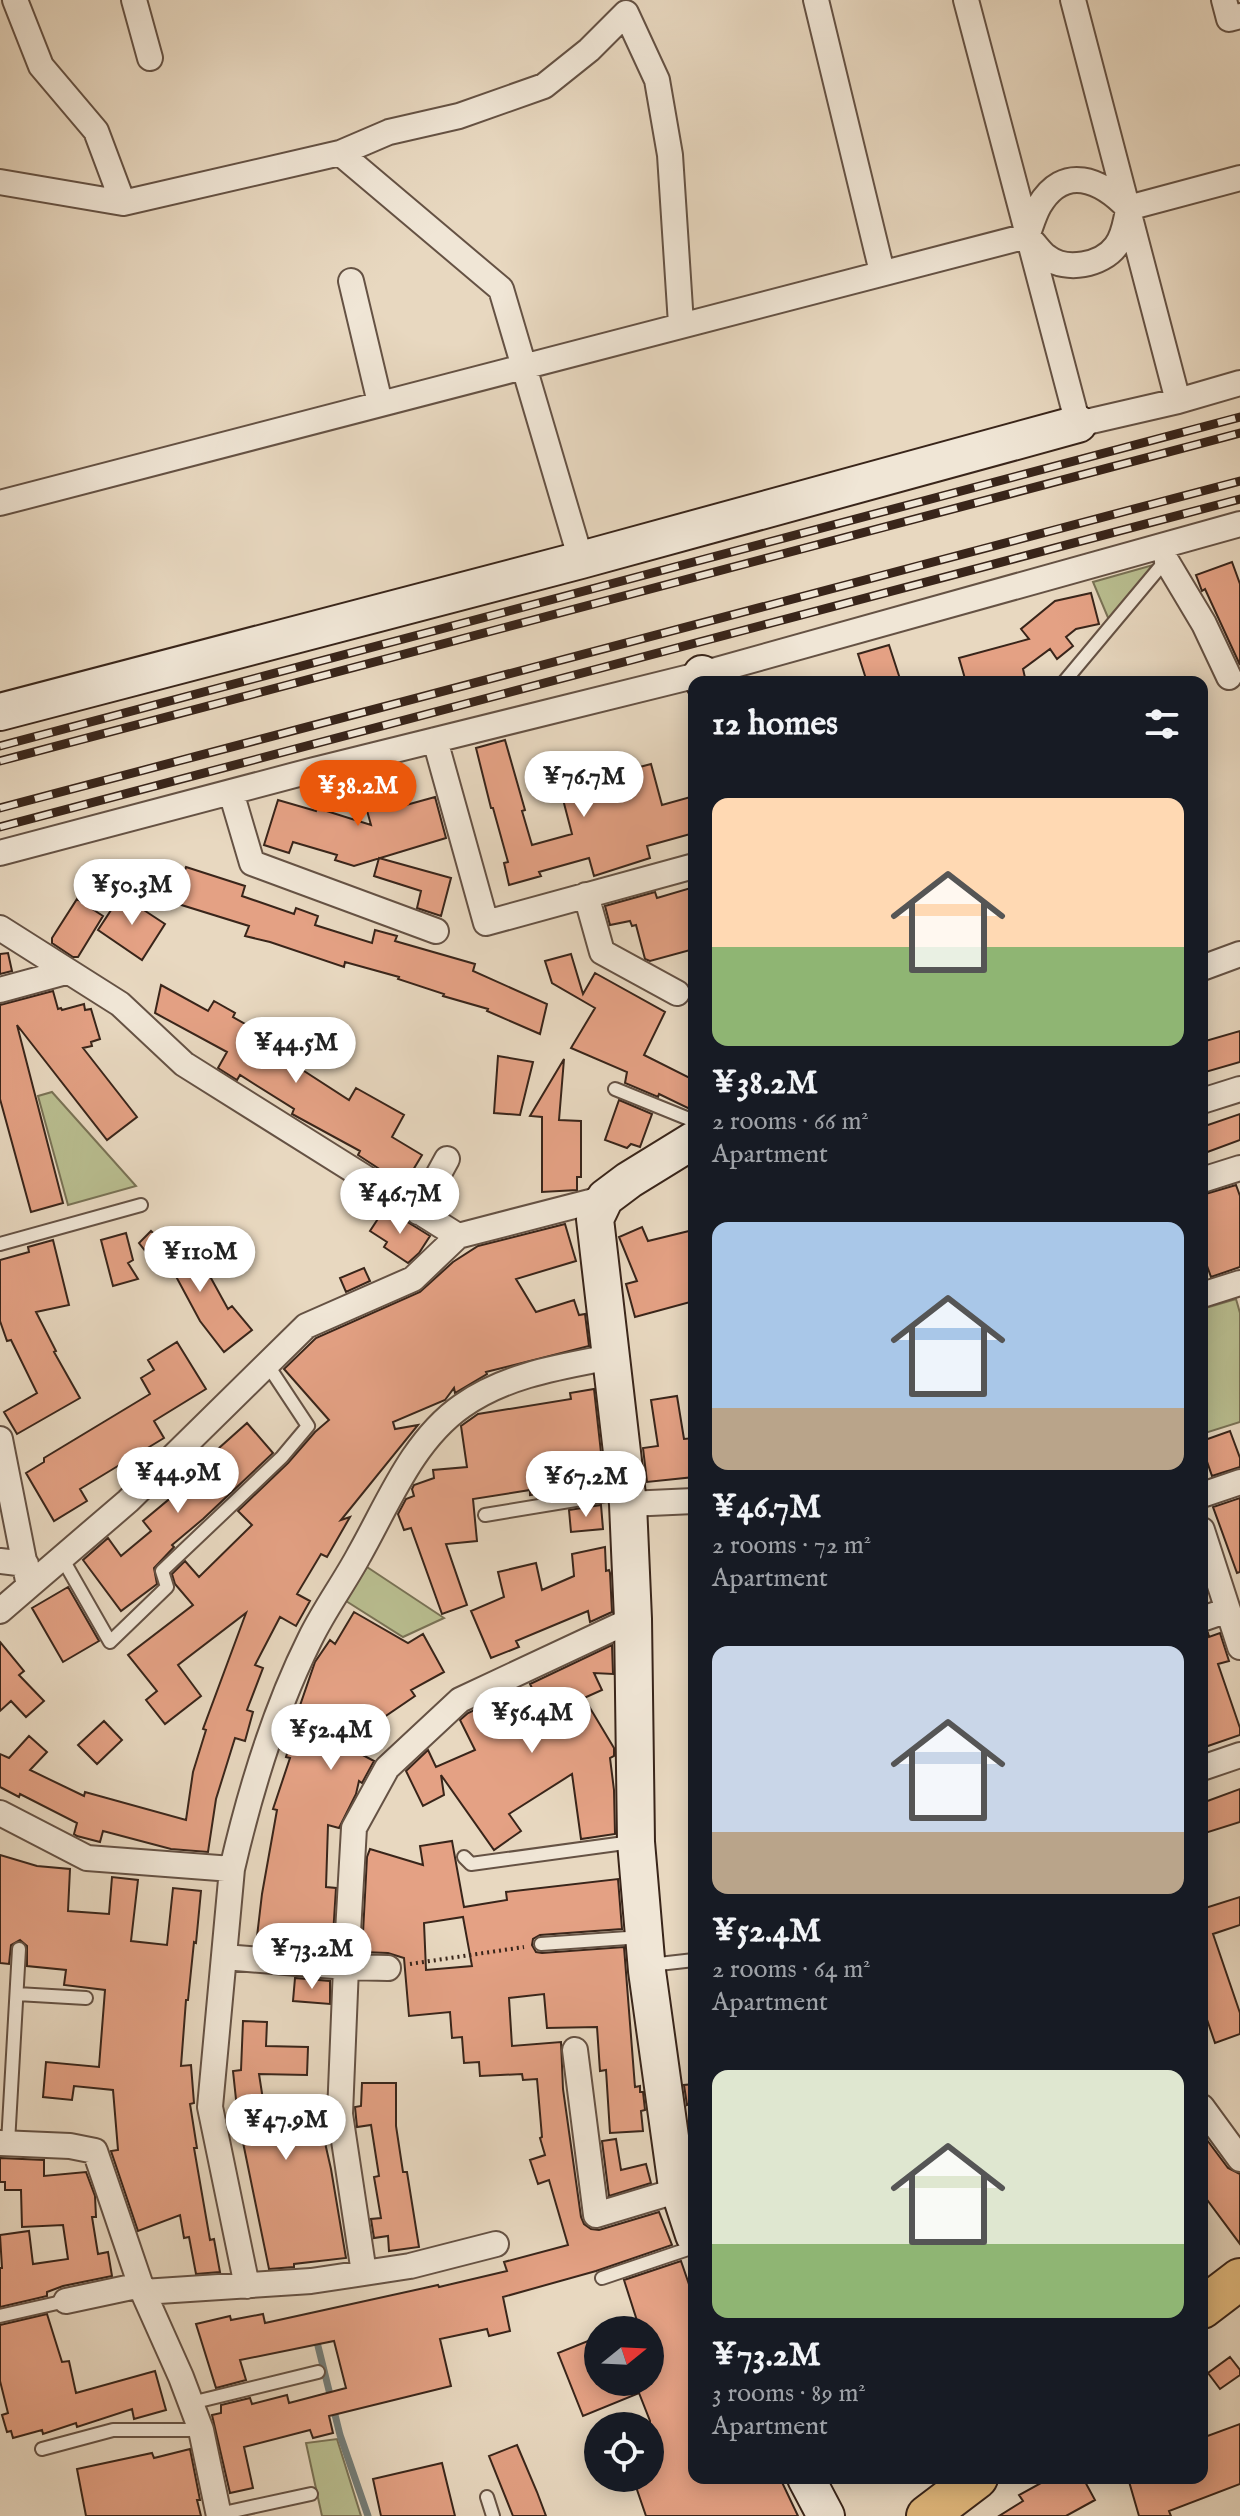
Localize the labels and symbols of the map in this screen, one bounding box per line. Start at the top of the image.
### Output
pin: ¥76.7M [519,751,649,819]
pin: ¥38.2M [293,760,423,828]
pin: ¥50.3M [67,859,197,927]
pin: ¥44.5M [231,1017,361,1085]
pin: ¥46.7M [335,1168,465,1236]
pin: ¥110M [144,1226,256,1294]
pin: ¥44.9M [113,1447,243,1515]
pin: ¥67.2M [521,1451,651,1519]
pin: ¥56.4M [467,1687,597,1755]
pin: ¥52.4M [266,1704,396,1772]
pin: ¥73.2M [247,1923,377,1991]
pin: ¥47.9M [221,2094,351,2162]
north arrow [584,2316,664,2396]

